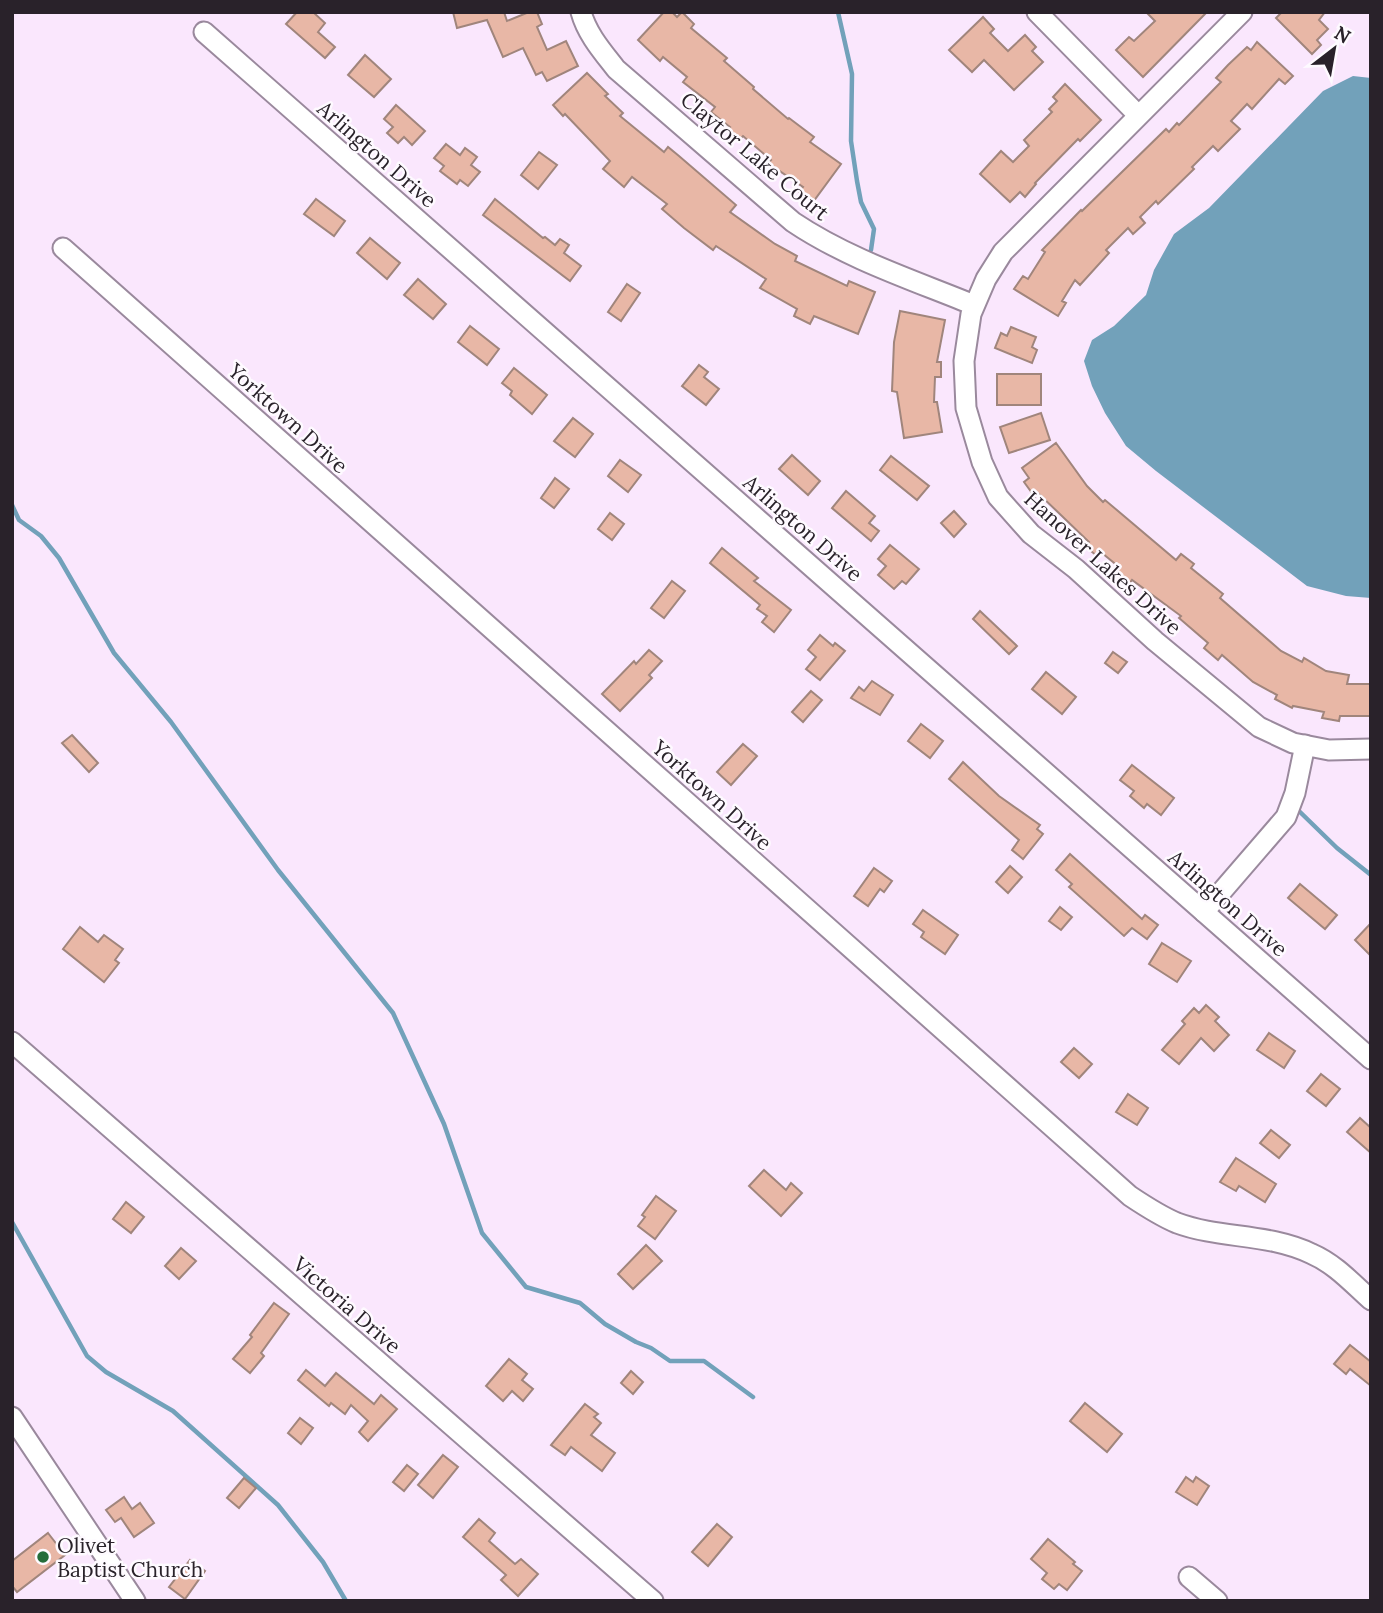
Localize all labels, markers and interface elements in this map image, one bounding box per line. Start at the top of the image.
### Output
north arrow [1299,14,1369,84]
text: N [1330,20,1355,49]
street label: Claytor Lake Court [675,86,835,227]
street label: Arlington Drive [311,94,442,213]
street label: Yorktown Drive [222,356,354,479]
street label: Arlington Drive [737,468,868,587]
street label: Hanover Lakes Drive [1019,485,1187,641]
street label: Yorktown Drive [646,733,778,856]
street label: Arlington Drive [1162,843,1293,962]
street label: Victoria Drive [287,1250,407,1359]
place label: Olivet Baptist Church [57,1532,203,1583]
marker: Olivet Baptist Church [35,1549,51,1565]

